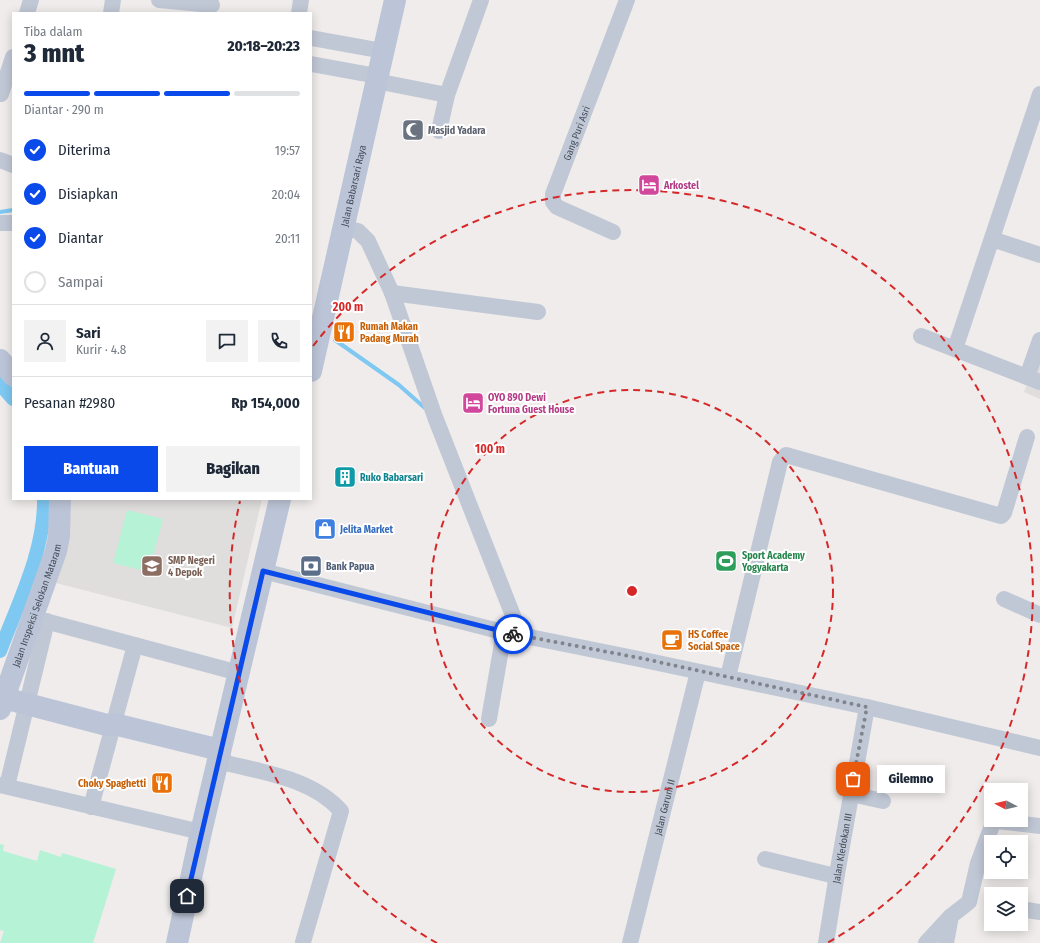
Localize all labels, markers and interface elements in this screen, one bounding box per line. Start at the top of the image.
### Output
text: Tiba dalam [24,24,82,39]
text: 20:18–20:23 [228,37,300,55]
text: 3 mnt [24,38,84,69]
text: Diantar · 290 m [24,102,104,117]
street label: Gang Puri Asri [561,105,593,162]
mosque icon: Masjid Yadara [400,117,426,143]
place label: Masjid Yadara [428,125,486,137]
icon: check [24,139,46,161]
text: Diterima [58,141,111,159]
text: 19:57 [275,143,300,158]
street label: Jalan Babarsari Raya [339,144,369,228]
hotel icon: Arkostel [636,172,662,198]
place label: Arkostel [663,180,699,192]
icon: check [24,183,46,205]
text: Disiapkan [58,185,118,203]
text: 20:04 [272,187,300,202]
icon: check [24,227,46,249]
text: Diantar [58,229,103,247]
text: 20:11 [275,231,300,246]
text: Sampai [58,273,103,291]
text: 200 m [332,300,363,314]
restaurant icon: Rumah Makan Padang Murah [331,319,357,345]
button: person [24,320,66,362]
button: chat [206,320,248,362]
button: phone [258,320,300,362]
place label: Rumah Makan Padang Murah [360,321,419,345]
text: Sari [76,324,101,342]
text: Kurir · 4.8 [76,342,126,357]
hotel icon: OYO 890 Dewi Fortuna Guest House [460,390,486,416]
place label: OYO 890 Dewi Fortuna Guest House [488,392,574,416]
text: Pesanan #2980 [24,394,115,412]
text: Rp 154,000 [231,394,300,412]
text: 100 m [475,442,505,456]
button: Bantuan [24,446,158,492]
button: Bagikan [166,446,300,492]
building icon: Ruko Babarsari [332,464,358,490]
place label: Ruko Babarsari [360,472,424,484]
shop icon: Jelita Market [312,516,338,542]
place label: Jelita Market [339,524,394,536]
street label: Jalan Inspeksi Selokan Mataram [10,543,64,669]
sports icon: Sport Academy Yogyakarta [713,548,739,574]
place label: Sport Academy Yogyakarta [741,550,805,574]
school or university icon: SMP Negeri 4 Depok [139,553,165,579]
bank icon: Bank Papua [298,553,324,579]
place label: SMP Negeri 4 Depok [168,555,215,579]
place label: Bank Papua [326,561,375,573]
centre of rings [625,584,639,598]
courier [493,614,533,654]
icon: bike [502,623,524,645]
cafe icon: HS Coffee Social Space [659,627,685,653]
place label: HS Coffee Social Space [688,629,740,653]
pin [836,762,870,796]
callout: Gilemno [877,765,945,793]
icon: bag [842,768,864,790]
restaurant icon: Choky Spaghetti [149,770,175,796]
text: Gilemno [889,771,933,786]
place label: Choky Spaghetti [78,778,146,790]
street label: Jalan Garuni II [652,778,678,837]
north arrow [984,783,1028,827]
map controls [984,783,1028,931]
street label: Jalan Kledokan III [831,812,855,884]
button: locate [984,835,1028,879]
pin [170,879,204,913]
icon: home [176,885,198,907]
button: layers [984,887,1028,931]

